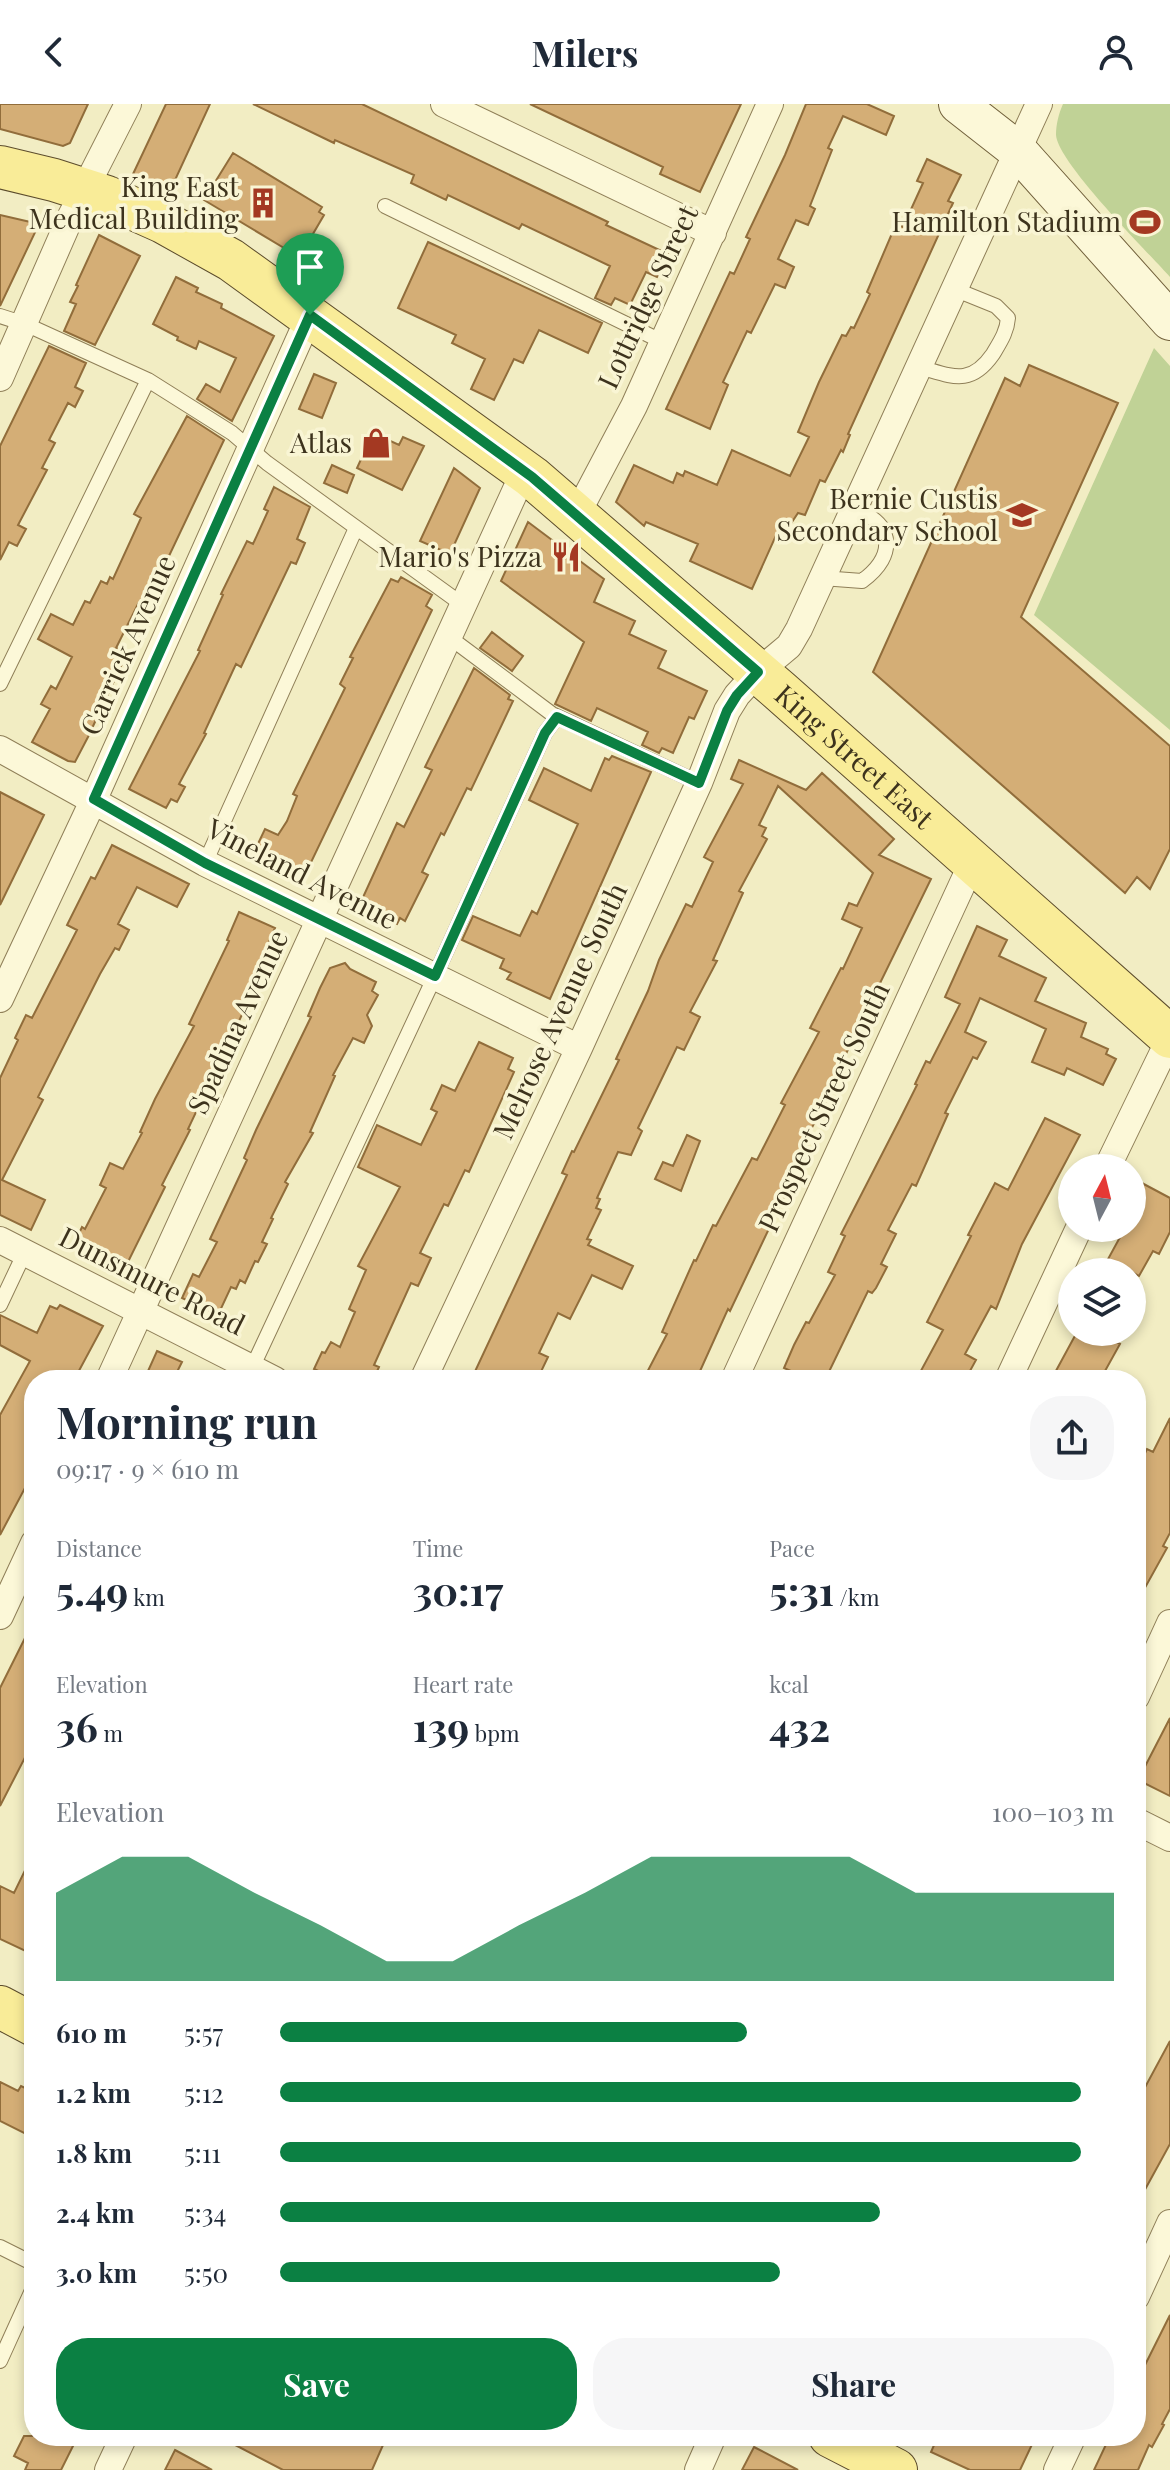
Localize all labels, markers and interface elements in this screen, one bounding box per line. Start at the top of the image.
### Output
text: Milers [532,28,638,76]
icon: back [32,30,76,74]
icon: person [1094,30,1138,74]
place label: King East Medical Building [29,167,240,236]
building icon: King East Medical Building [246,186,280,220]
street label: Lottridge Street [588,198,706,394]
place label: Hamilton Stadium [891,202,1121,239]
sports icon: Hamilton Stadium [1128,205,1162,239]
pin [276,233,344,315]
icon: arrive [288,245,332,289]
place label: Atlas [289,423,352,460]
shop icon: Atlas [359,426,393,460]
place label: Bernie Custis Secondary School [776,479,998,548]
school or university icon: Bernie Custis Secondary School [1005,498,1039,532]
place label: Mario's Pizza [378,537,542,574]
restaurant icon: Mario's Pizza [549,540,583,574]
street label: Carrick Avenue [70,549,183,740]
street label: King Street East [768,675,943,836]
street label: Vineland Avenue [200,808,404,937]
street label: Melrose Avenue South [483,876,634,1144]
street label: Spadina Avenue [178,924,295,1119]
street label: Prospect Street South [749,975,897,1237]
north arrow [1058,1154,1146,1242]
map controls [1058,1154,1146,1346]
street label: Dunsmure Road [54,1217,252,1342]
button: layers [1058,1258,1146,1346]
text: Morning run [56,1391,318,1450]
button: share [1030,1396,1114,1480]
text: 09:17 · 9 × 610 m [56,1451,239,1486]
text: Distance [56,1533,142,1563]
text: Time [413,1533,463,1563]
text: Pace [769,1533,815,1563]
text: 5.49 [56,1563,128,1616]
text: 30:17 [413,1563,503,1616]
text: 5:31 [769,1563,834,1616]
text: km [128,1582,165,1612]
text: /km [834,1582,879,1612]
text: Elevation [56,1669,148,1699]
text: Heart rate [413,1669,513,1699]
text: kcal [769,1669,809,1699]
text: 36 [56,1699,98,1752]
text: 139 [413,1699,469,1752]
text: 432 [769,1699,830,1752]
text: m [98,1718,123,1748]
text: bpm [469,1718,520,1748]
text: Elevation [56,1794,164,1829]
text: 100–103 m [992,1794,1114,1829]
text: 610 m [56,2015,127,2050]
text: 5:57 [184,2015,223,2050]
text: 1.2 km [56,2075,131,2110]
text: 5:12 [184,2075,224,2110]
text: 1.8 km [56,2135,132,2170]
text: 5:11 [184,2135,221,2170]
text: 2.4 km [56,2195,135,2230]
text: 5:34 [184,2195,226,2230]
text: 3.0 km [56,2255,137,2290]
text: 5:50 [184,2255,228,2290]
button: Save [56,2338,577,2430]
button: Share [593,2338,1114,2430]

